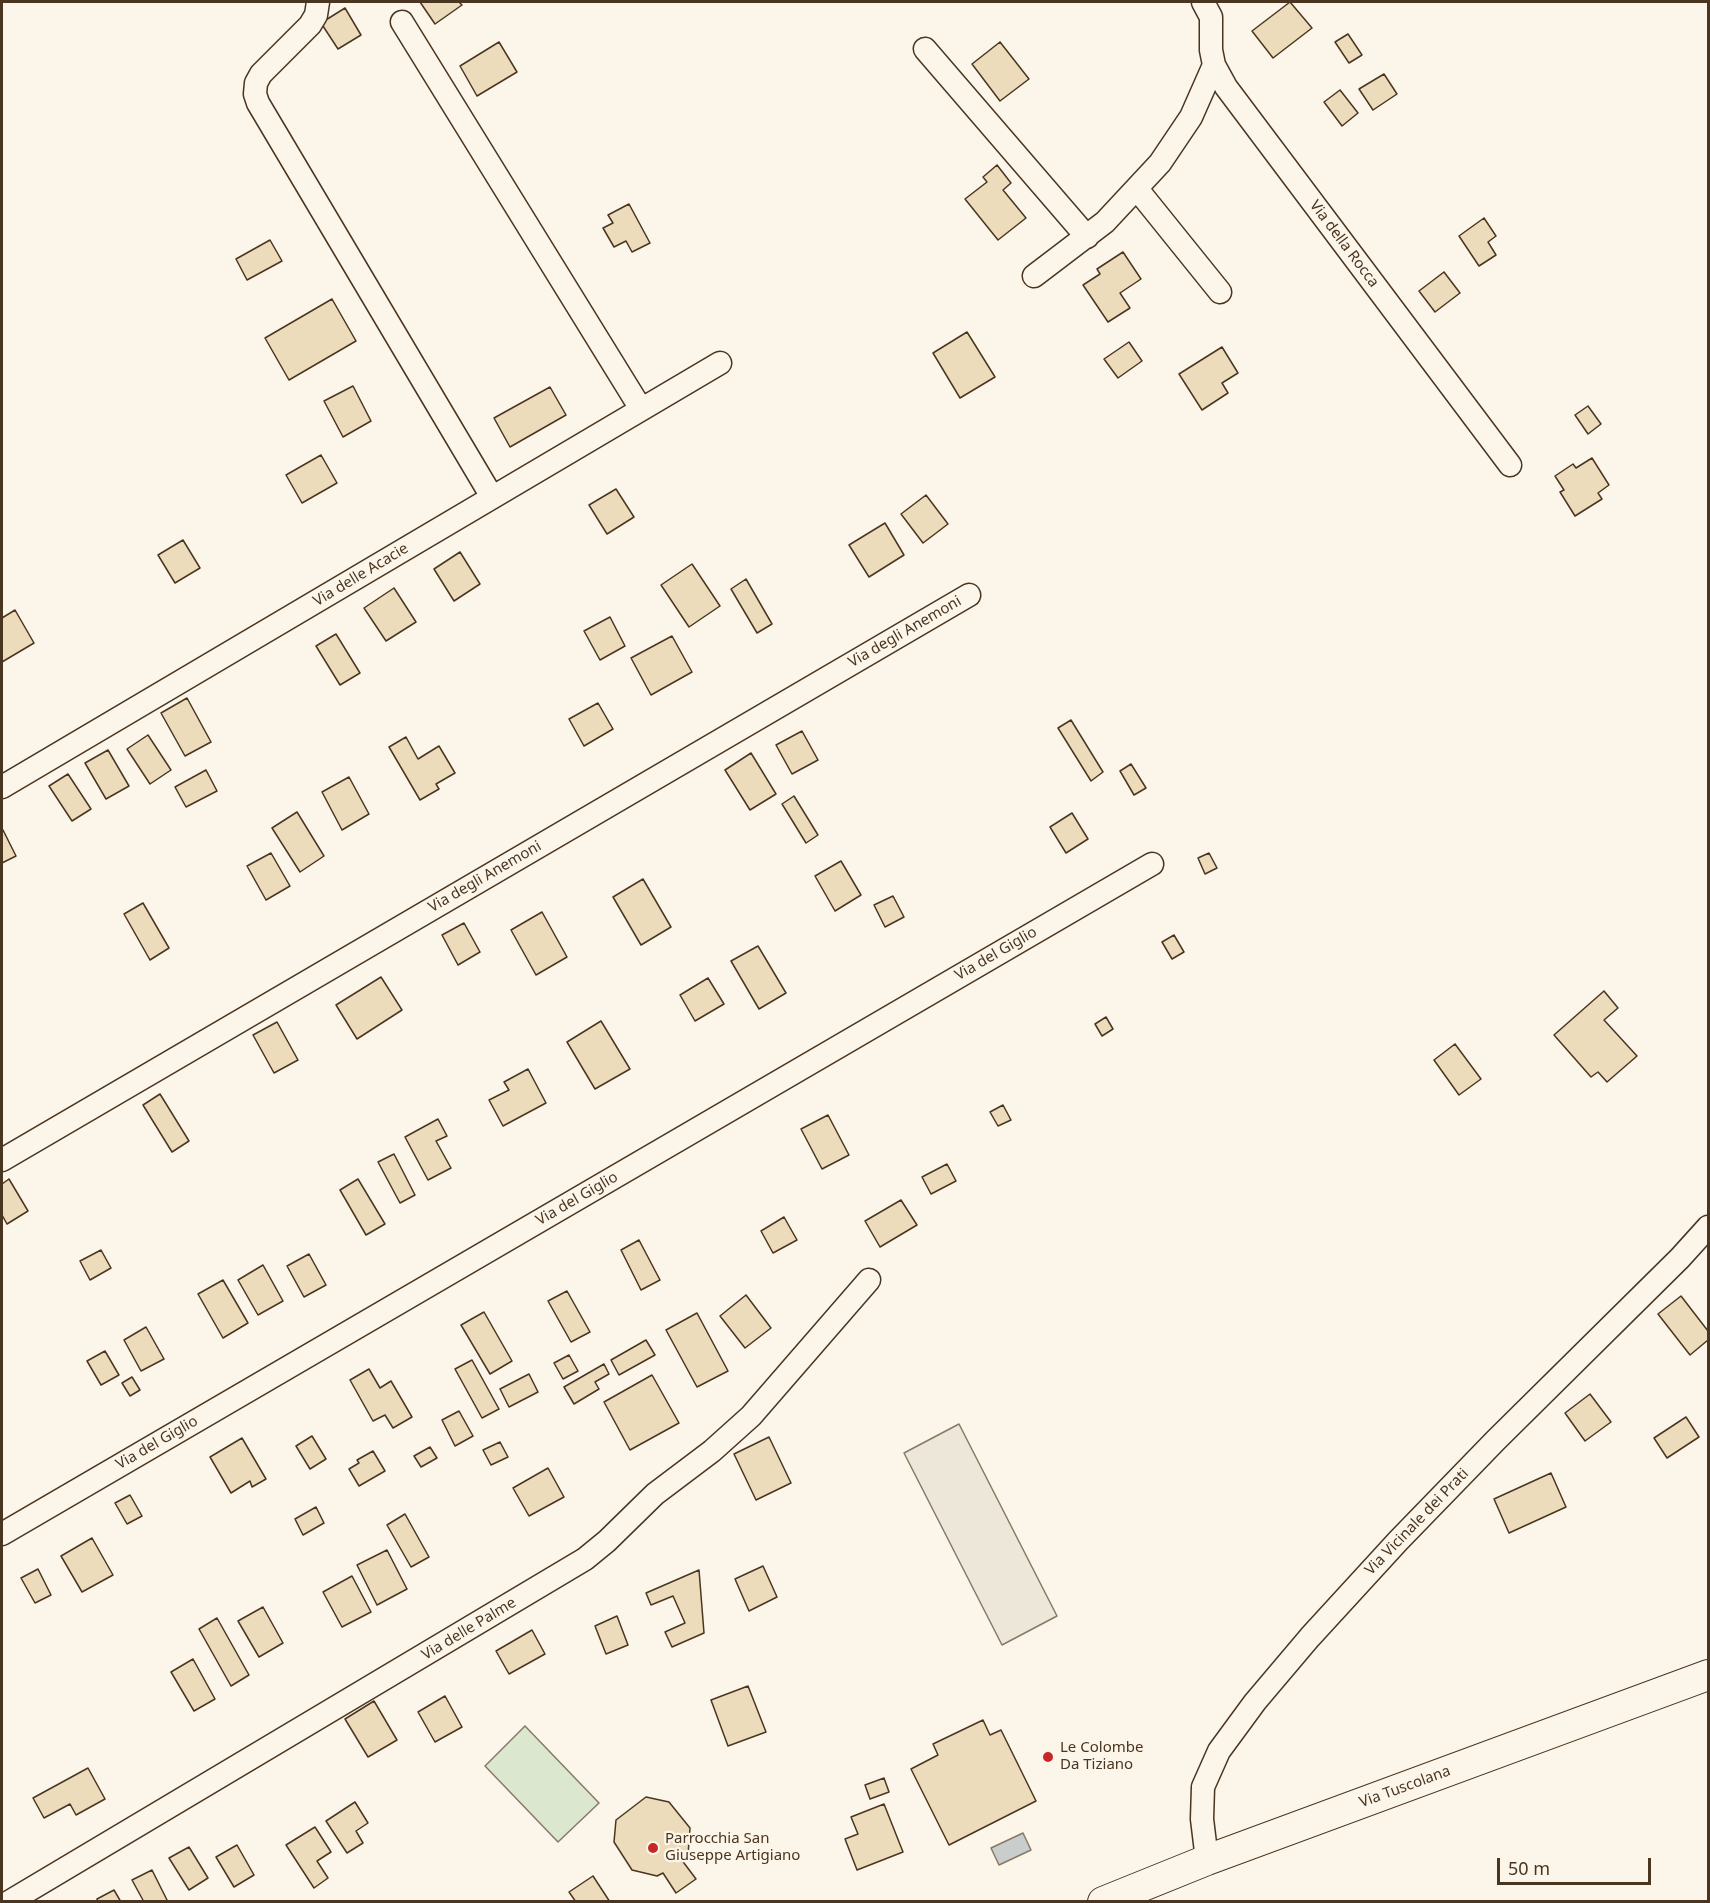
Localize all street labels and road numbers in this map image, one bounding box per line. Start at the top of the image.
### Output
street label: Via della Rocca [1305,197,1383,291]
street label: Via delle Acacie [310,540,412,610]
street label: Via degli Anemoni [845,592,965,672]
street label: Via degli Anemoni [425,837,545,917]
street label: Via del Giglio [952,923,1040,985]
street label: Via del Giglio [533,1168,621,1230]
street label: Via del Giglio [113,1412,201,1474]
street label: Via Vicinale dei Prati [1361,1465,1473,1579]
street label: Via delle Palme [419,1594,519,1664]
street label: Via Tuscolana [1357,1762,1453,1812]

